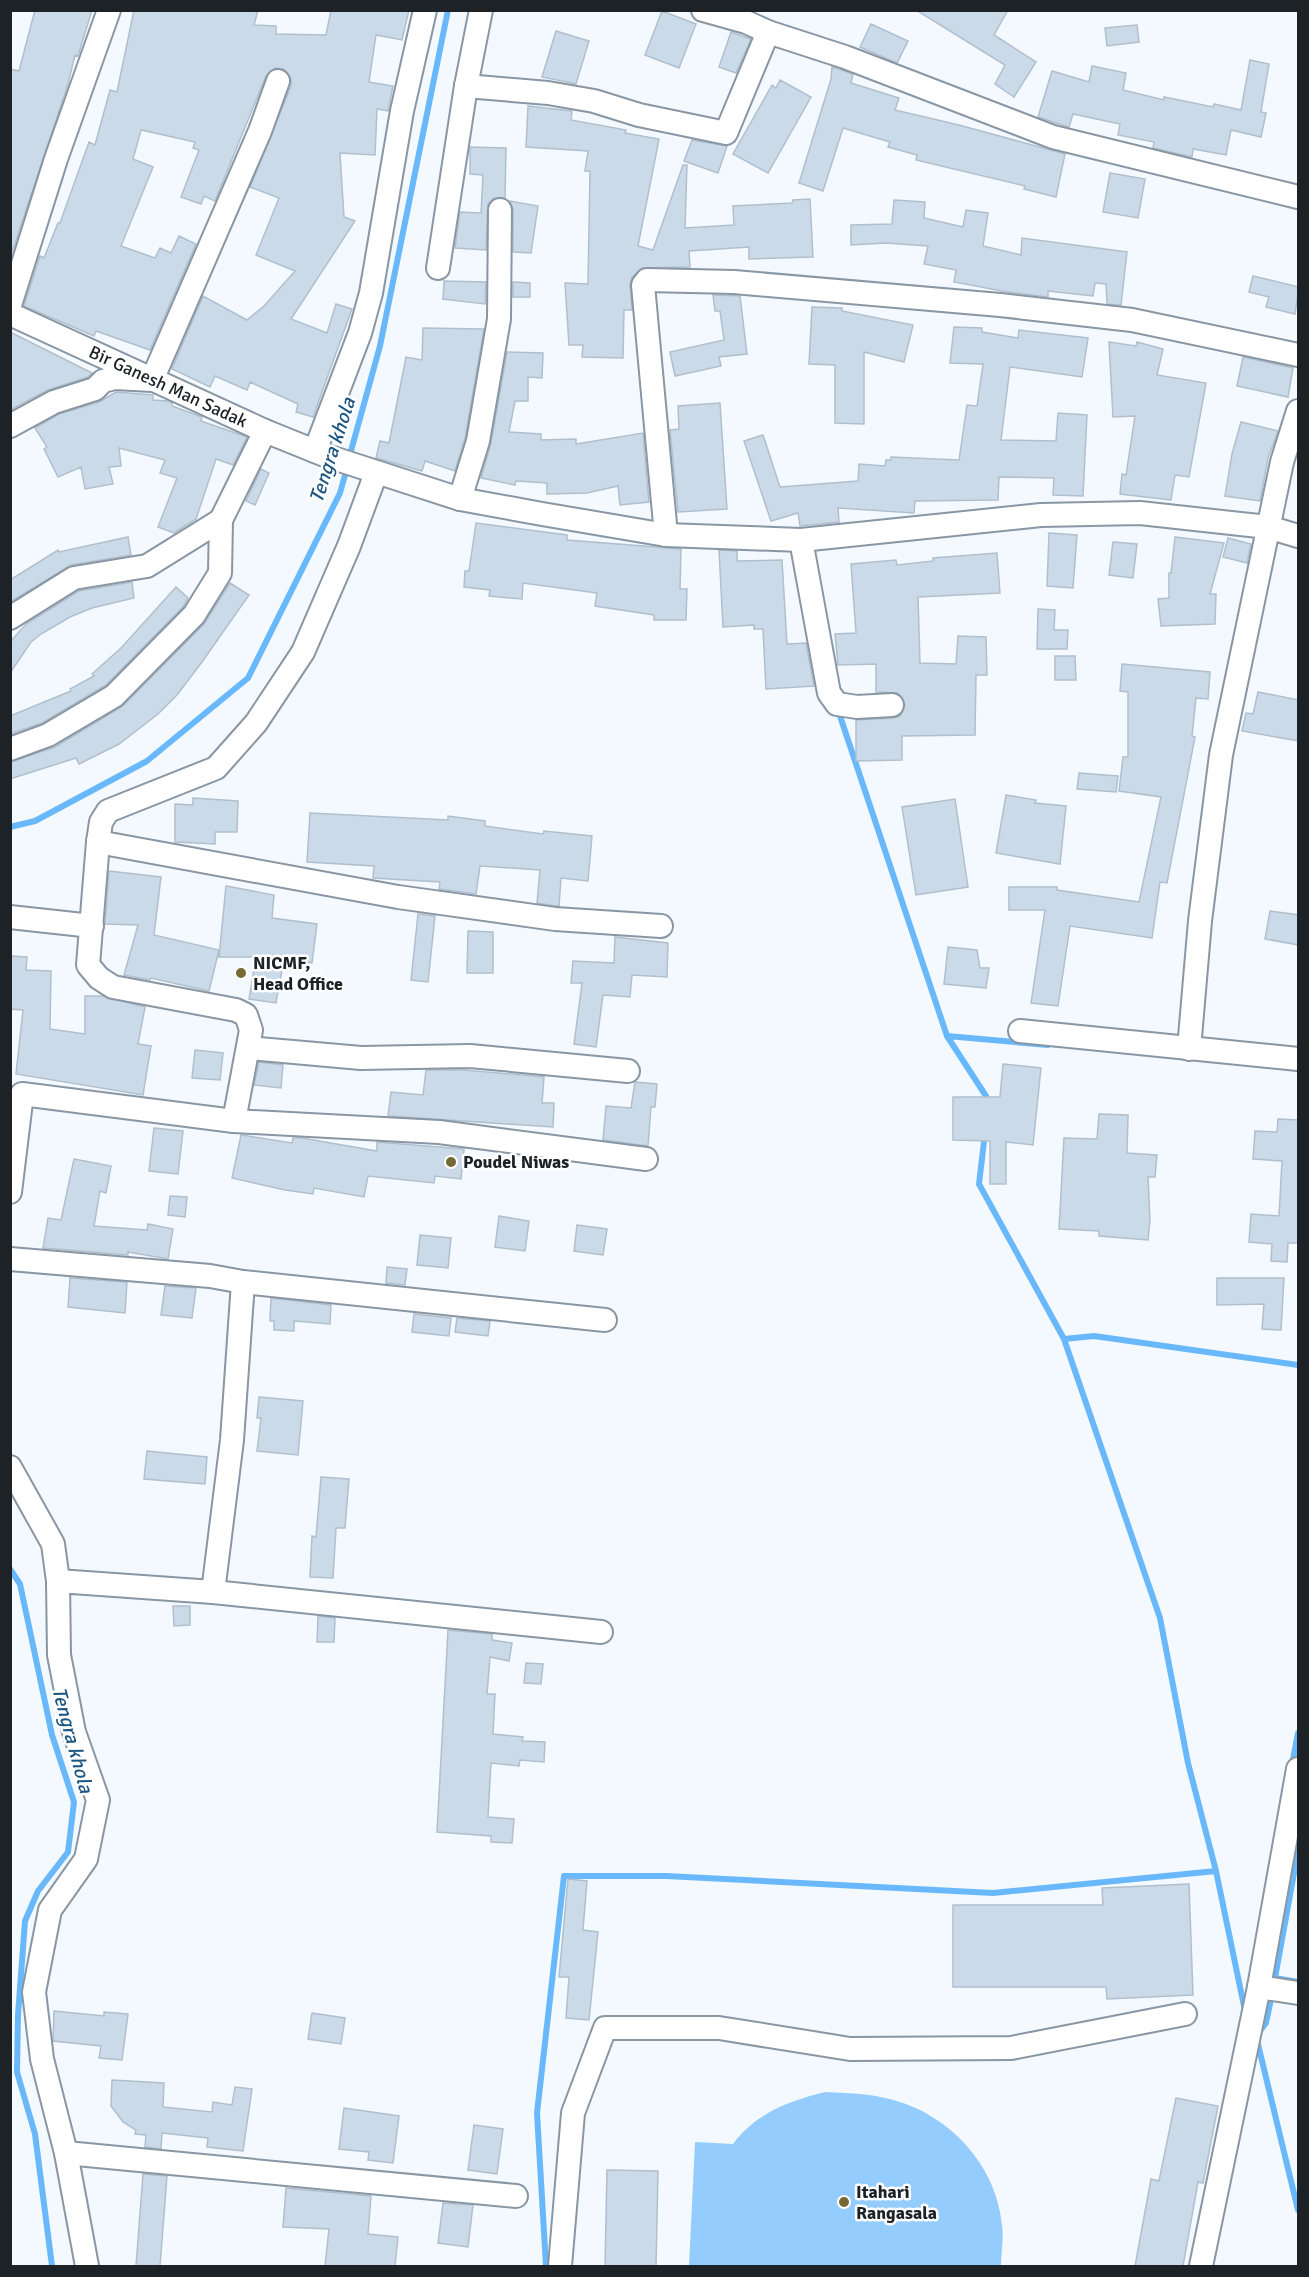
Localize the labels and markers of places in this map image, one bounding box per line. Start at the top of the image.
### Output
place label: NICMF, Head Office [253,952,343,995]
marker: NICMF, Head Office [234,966,248,980]
place label: Poudel Niwas [463,1151,569,1173]
marker: Poudel Niwas [444,1155,458,1169]
place label: Itahari Rangasala [856,2181,937,2224]
marker: Itahari Rangasala [837,2195,851,2209]

